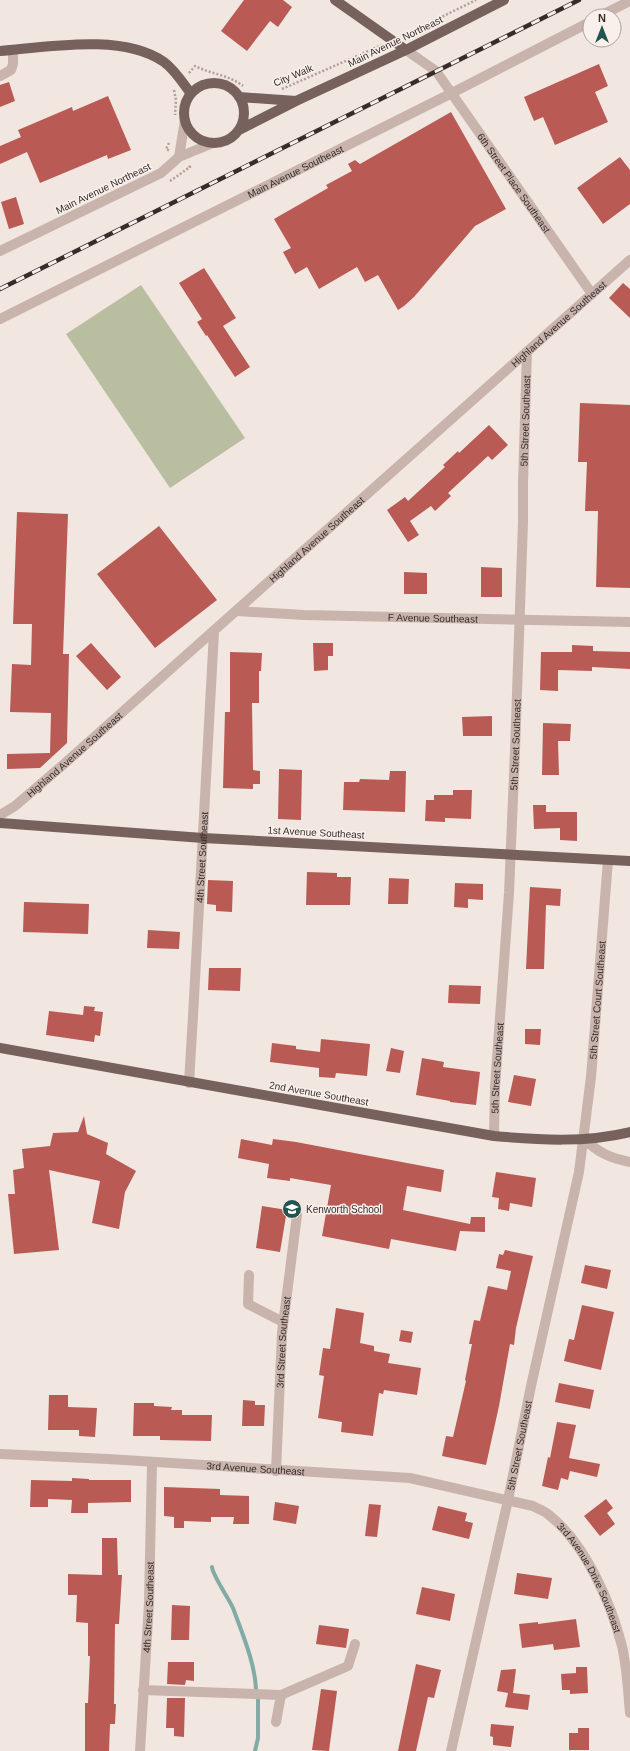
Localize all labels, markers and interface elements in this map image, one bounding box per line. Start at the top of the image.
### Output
north arrow [582,8,622,48]
text: N [598,12,606,24]
street label: Main Avenue Northeast [346,14,444,69]
street label: City Walk [272,62,316,89]
street label: 6th Street Place Southeast [475,131,553,235]
street label: Main Avenue Southeast [246,143,345,200]
street label: Main Avenue Northeast [54,161,152,216]
street label: Highland Avenue Southeast [509,279,609,369]
street label: 5th Street Southeast [519,375,532,467]
street label: Highland Avenue Southeast [267,494,367,585]
street label: F Avenue Southeast [388,612,478,625]
street label: 5th Street Southeast [508,699,523,790]
street label: Highland Avenue Southeast [25,710,125,800]
street label: 4th Street Southeast [194,811,210,903]
street label: 1st Avenue Southeast [267,824,365,841]
street label: 5th Street Court Southeast [587,940,608,1060]
street label: 5th Street Southeast [489,1022,506,1114]
street label: 2nd Avenue Southeast [268,1079,370,1108]
school or university icon: Kenworth School [281,1198,303,1220]
place label: Kenworth School [306,1204,382,1215]
street label: 3rd Street Southeast [275,1296,293,1388]
street label: 5th Street Southeast [505,1400,534,1491]
street label: 3rd Avenue Southeast [206,1460,305,1477]
street label: 3rd Avenue Drive Southeast [555,1520,623,1634]
street label: 4th Street Southeast [141,1561,156,1653]

